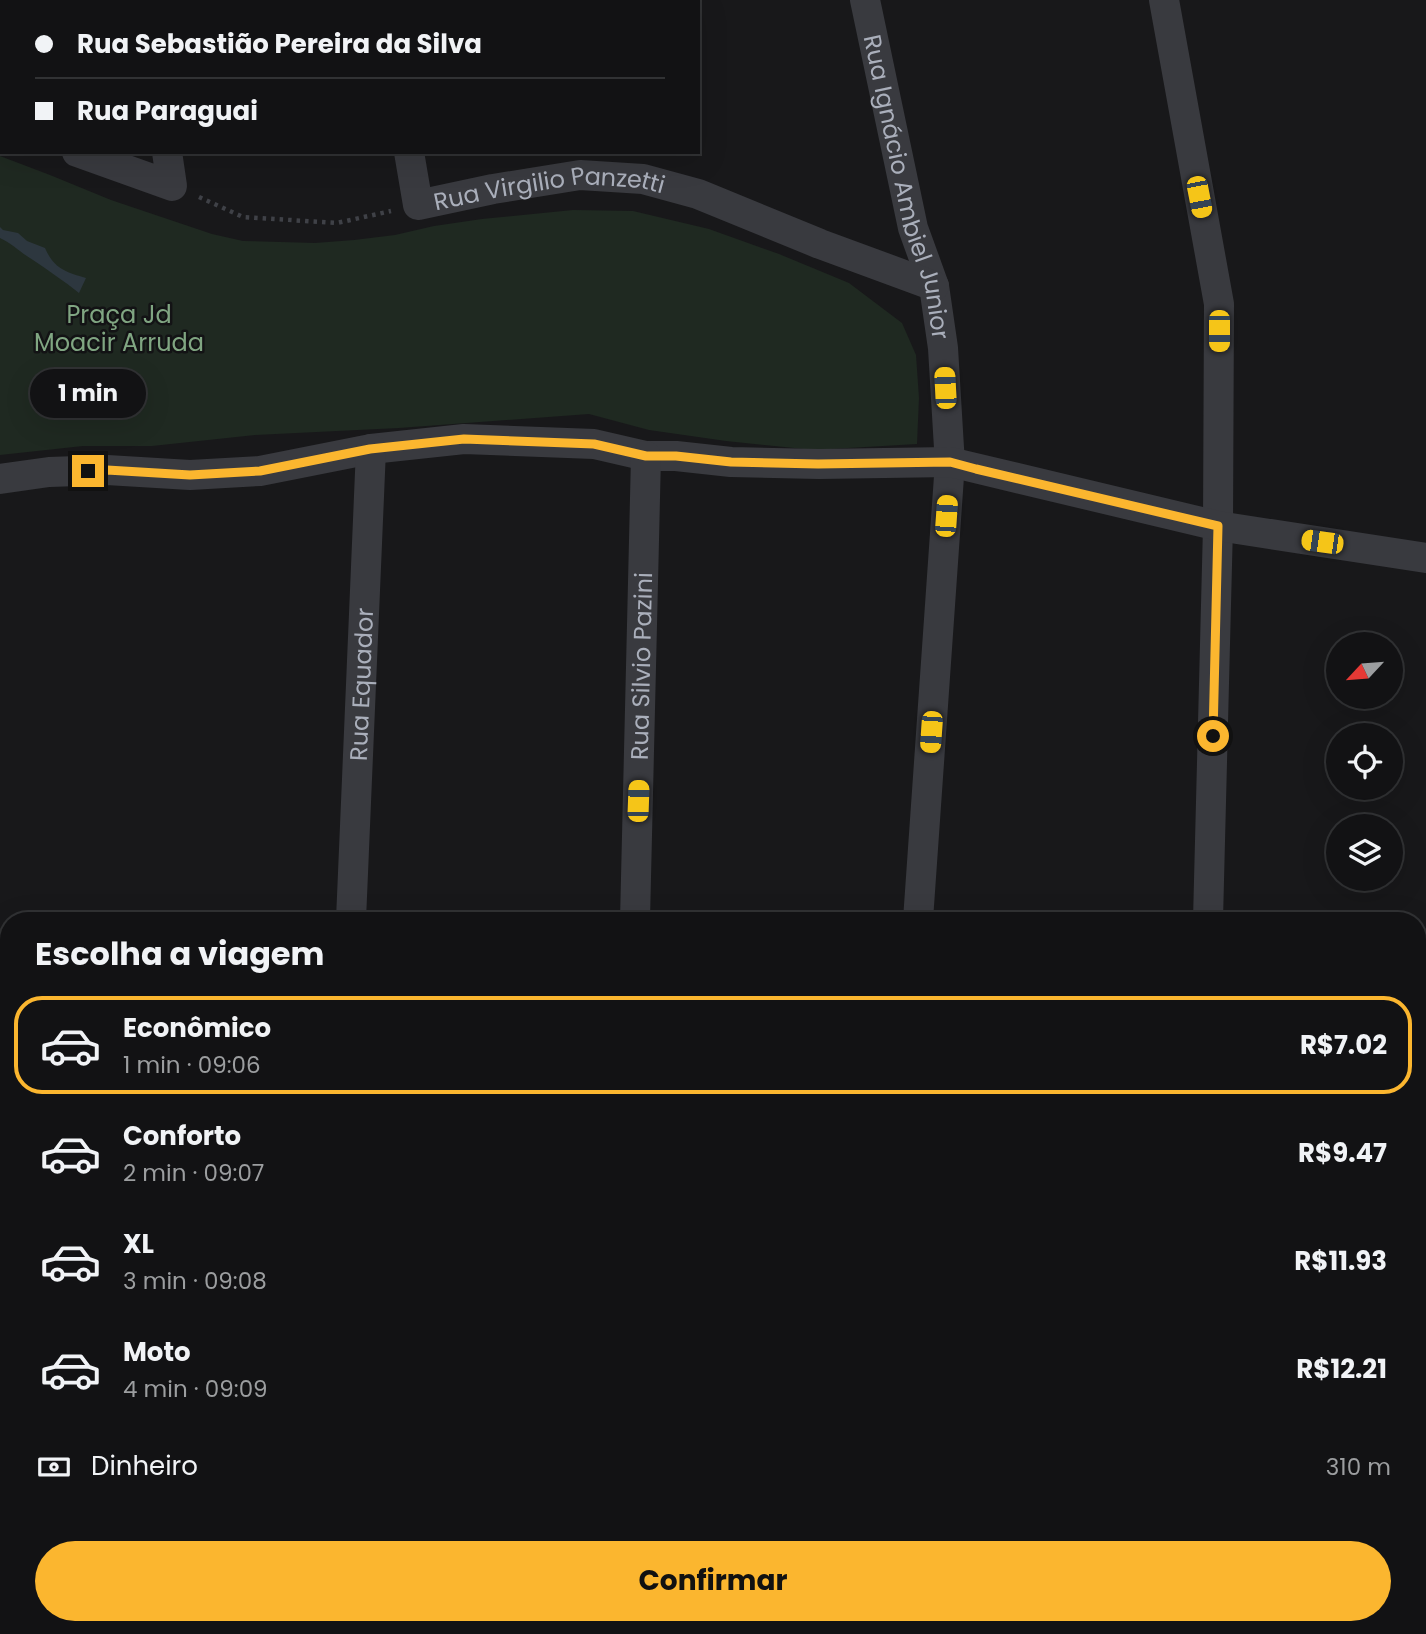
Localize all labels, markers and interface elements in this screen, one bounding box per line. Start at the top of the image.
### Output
text: Rua Sebastião Pereira da Silva [77,26,482,62]
street label: Rua Ignácio Ambiel Junior [856,32,958,342]
text: Rua Paraguai [77,93,258,129]
street label: Rua Virgilio Panzetti [430,158,669,218]
car [1185,174,1214,220]
park label: Praça Jd Moacir Arruda [34,298,204,359]
car [1209,310,1230,352]
car [934,366,957,410]
callout: 1 min [30,370,146,419]
text: 1 min [58,377,118,409]
route end [72,455,104,487]
car [935,494,958,538]
car [1300,529,1345,555]
street label: Rua Silvio Pazini [622,572,660,760]
street label: Rua Equador [341,607,381,762]
north arrow [1326,632,1404,709]
map controls [1326,632,1403,891]
car [920,710,943,754]
route start [1197,720,1229,752]
button: locate [1326,723,1403,800]
car [627,780,650,822]
button: layers [1326,814,1403,891]
text: Escolha a viagem [35,931,324,976]
text: Econômico [123,1010,271,1046]
icon: car [39,1014,102,1077]
text: R$7.02 [1300,1027,1387,1063]
text: 1 min · 09:06 [123,1049,261,1081]
text: Conforto [123,1118,241,1154]
icon: car [39,1122,102,1185]
text: R$9.47 [1298,1135,1387,1171]
text: 2 min · 09:07 [123,1157,264,1189]
text: XL [123,1226,154,1262]
icon: car [39,1230,102,1293]
text: R$11.93 [1294,1243,1387,1279]
text: 3 min · 09:08 [123,1265,267,1297]
text: Moto [123,1334,191,1370]
icon: car [39,1338,102,1401]
text: R$12.21 [1296,1351,1387,1387]
text: 4 min · 09:09 [123,1373,268,1405]
icon: cash [35,1448,73,1486]
text: Dinheiro [91,1448,198,1484]
text: 310 m [1326,1451,1391,1483]
button: Confirmar [35,1541,1391,1621]

